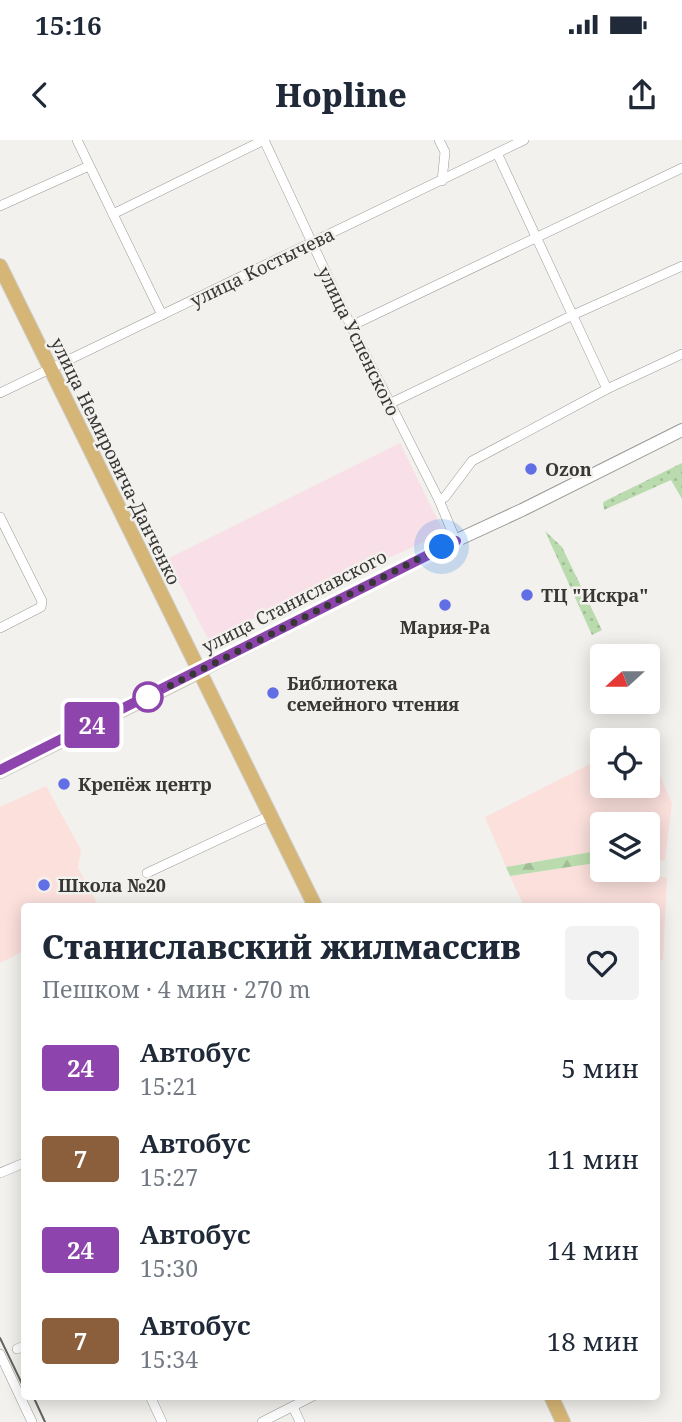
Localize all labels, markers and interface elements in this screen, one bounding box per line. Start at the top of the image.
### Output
text: 15:16 [35,7,102,43]
text: Hopline [275,73,407,116]
icon: back [21,76,59,114]
icon: share [623,76,661,114]
street label: улица Костычева [186,222,338,312]
street label: улица Успенского [312,262,406,420]
street label: улица Немировича-Данченко [46,333,186,589]
place label: Ozon [545,457,592,481]
marker: Ozon [523,461,539,477]
your location [424,529,459,564]
street label: улица Станиславского [198,544,390,658]
place label: ТЦ "Искра" [541,583,648,607]
marker: ТЦ "Искра" [519,587,535,603]
marker: Мария-Ра [437,597,453,613]
place label: Мария-Ра [400,615,491,639]
north arrow [590,644,660,714]
map controls [590,644,660,882]
place label: Библиотека семейного чтения [287,671,459,716]
unlabelled marker [133,682,163,712]
marker: Библиотека семейного чтения [265,685,281,701]
line badge: 24 [60,702,124,748]
text: 24 [78,708,106,741]
button: locate [590,728,660,798]
place label: Крепёж центр [78,772,212,796]
marker: Крепёж центр [56,776,72,792]
button: layers [590,812,660,882]
place label: Школа №20 [58,873,166,897]
marker: Школа №20 [36,877,52,893]
text: Станиславский жилмассив [42,924,521,969]
button: heart [565,926,639,1000]
text: Пешком · 4 мин · 270 m [42,973,310,1005]
text: Автобус [140,1034,250,1070]
text: 5 мин [561,1050,639,1086]
text: 24 [67,1051,94,1084]
text: 15:21 [140,1070,198,1102]
text: Автобус [140,1125,250,1161]
text: 11 мин [547,1141,639,1177]
text: 7 [74,1142,87,1175]
text: 15:27 [140,1161,198,1193]
text: Автобус [140,1216,250,1252]
text: 14 мин [547,1232,639,1268]
text: 24 [67,1233,94,1266]
text: 15:30 [140,1252,198,1284]
text: Автобус [140,1307,250,1343]
text: 18 мин [547,1323,639,1359]
text: 7 [74,1324,87,1357]
text: 15:34 [140,1343,198,1375]

